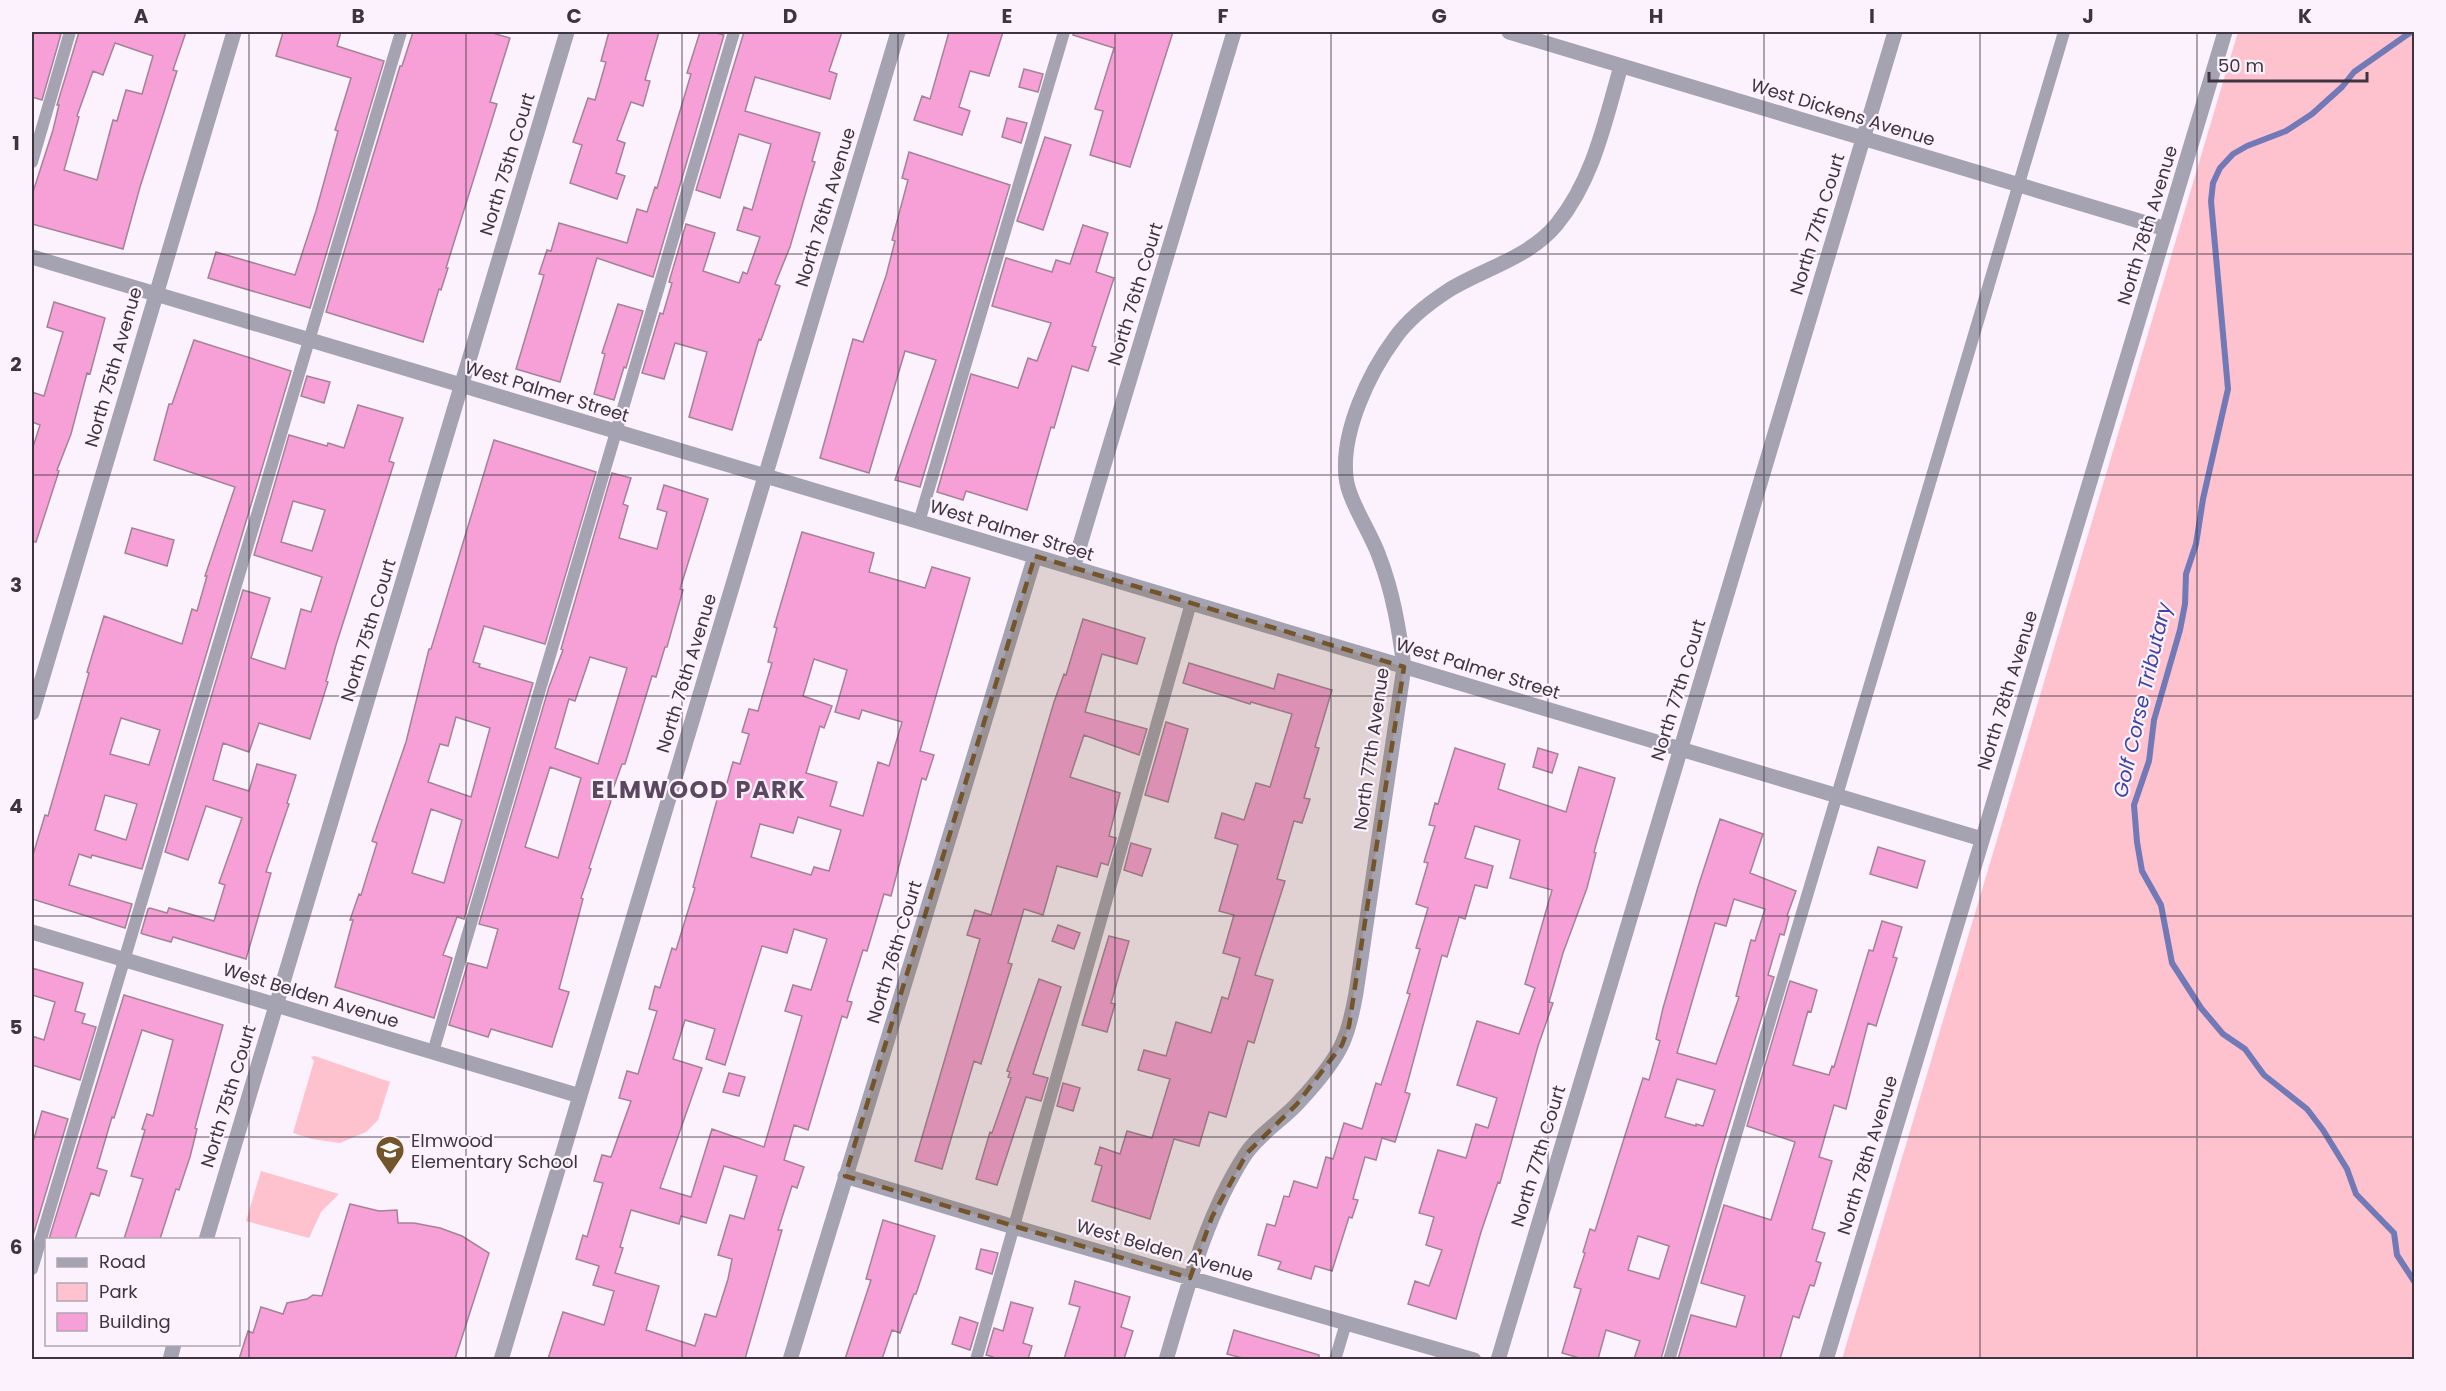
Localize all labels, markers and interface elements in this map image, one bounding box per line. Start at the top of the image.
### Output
text: A [134,2,149,30]
text: B [351,2,365,30]
text: C [566,2,582,30]
text: D [783,2,797,30]
text: E [1002,2,1012,30]
text: F [1218,2,1229,30]
text: G [1431,2,1447,30]
text: H [1649,2,1663,30]
text: I [1869,2,1875,30]
text: J [2082,2,2094,30]
text: K [2298,2,2312,30]
scale bar [2209,45,2366,83]
text: 50 m [2218,53,2264,78]
street label: West Dickens Avenue [1748,72,1938,152]
street label: North 75th Court [473,90,541,238]
street label: North 76th Avenue [789,124,861,290]
text: 1 [12,129,20,157]
street label: North 78th Avenue [2111,142,2183,308]
street label: North 77th Court [1784,150,1850,298]
street label: North 76th Court [1101,220,1169,368]
street label: North 75th Avenue [78,284,148,450]
text: 2 [10,350,22,378]
street label: West Palmer Street [462,354,632,428]
street label: West Palmer Street [927,493,1097,567]
street label: North 75th Court [334,556,402,704]
text: 3 [10,571,22,599]
street label: North 76th Avenue [650,590,722,756]
water label: Golf Corse Tributary [2106,599,2178,800]
street label: North 78th Avenue [1971,607,2043,773]
street label: North 77th Court [1645,616,1711,764]
street label: West Palmer Street [1393,631,1563,705]
street label: North 77th Avenue [1347,666,1395,832]
district label: ELMWOOD PARK [591,773,807,806]
text: 4 [9,792,23,820]
street label: North 76th Court [860,878,928,1026]
street label: West Belden Avenue [220,956,402,1034]
text: 5 [10,1013,23,1041]
street label: North 75th Court [194,1022,262,1170]
street label: North 78th Avenue [1831,1072,1903,1238]
street label: North 77th Court [1505,1082,1571,1230]
place label: Elmwood Elementary School [411,1128,578,1174]
school or university icon: Elmwood Elementary School [374,1134,406,1176]
street label: West Belden Avenue [1073,1213,1257,1287]
text: 6 [10,1233,22,1261]
legend [45,1238,240,1346]
text: Road [99,1249,146,1274]
text: Park [99,1279,138,1304]
text: Building [99,1309,171,1334]

